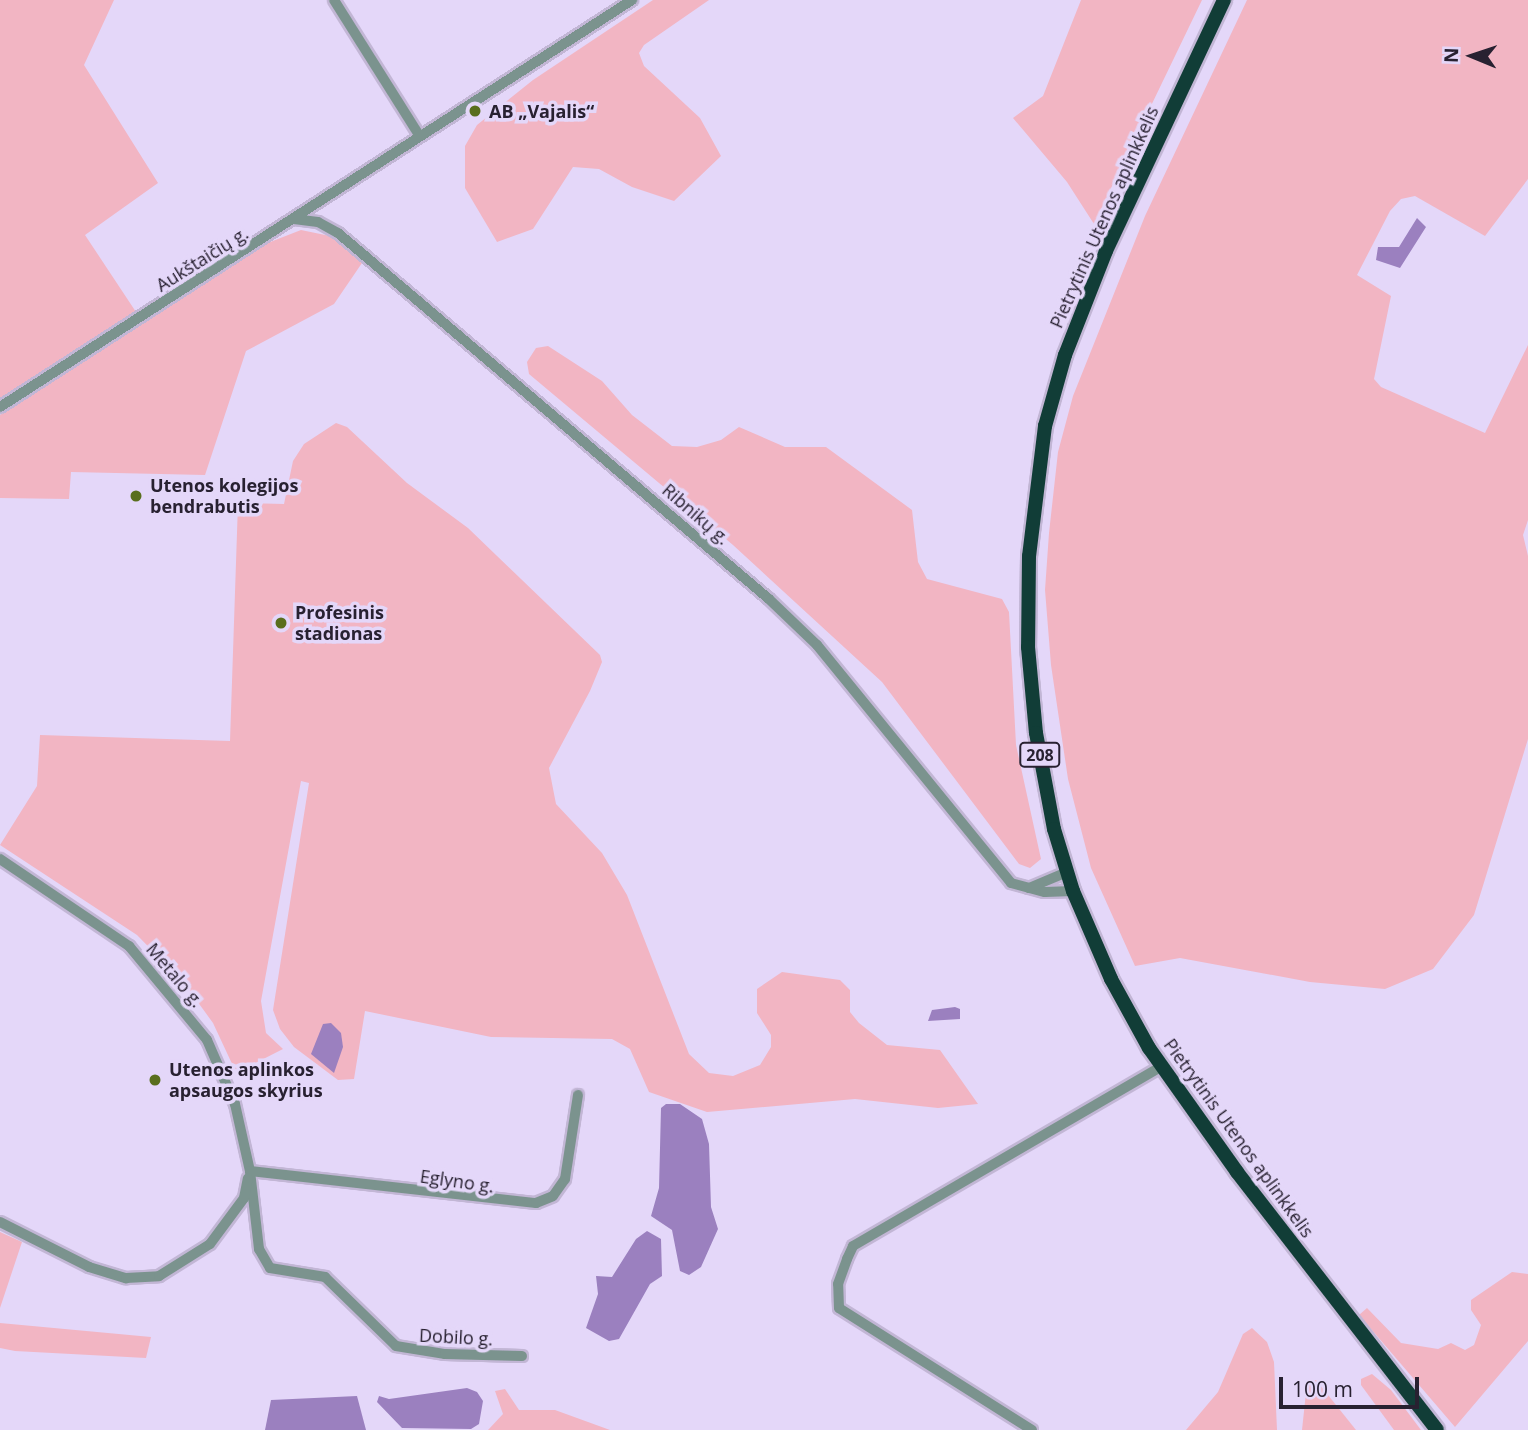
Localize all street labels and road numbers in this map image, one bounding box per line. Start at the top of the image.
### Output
street label: Pietrytinis Utenos aplinkkelis [1045,103,1163,331]
street label: Aukštaičių g. [152,222,252,296]
street label: Ribnikų g. [658,479,734,549]
road number: 208 [1019,742,1061,768]
street label: Metalo g. [142,938,208,1012]
street label: Pietrytinis Utenos aplinkkelis [1160,1034,1318,1242]
street label: Eglyno g. [419,1165,495,1197]
street label: Dobilo g. [418,1324,494,1350]

